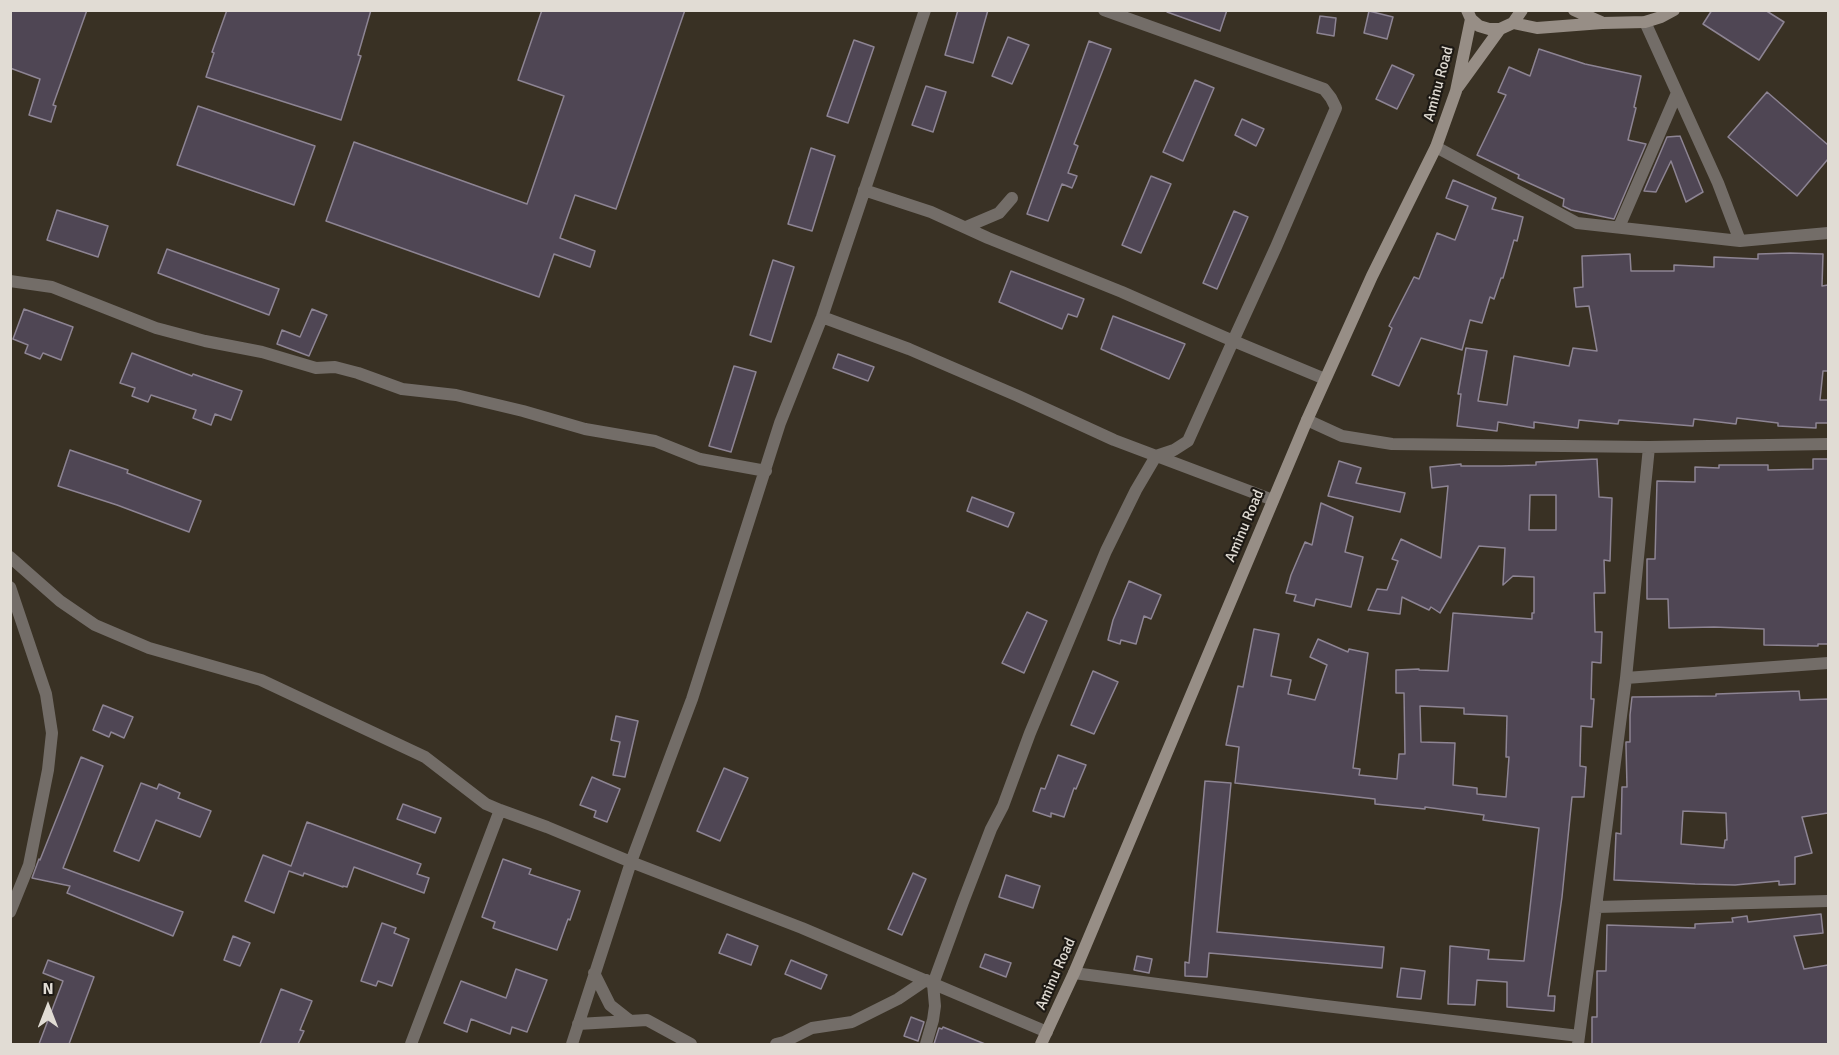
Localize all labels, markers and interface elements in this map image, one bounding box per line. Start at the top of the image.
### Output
street label: Aminu Road [1420,44,1458,124]
street label: Aminu Road [1222,487,1268,565]
street label: Aminu Road [1032,935,1080,1013]
north arrow [18,977,78,1037]
text: N [42,979,54,999]

